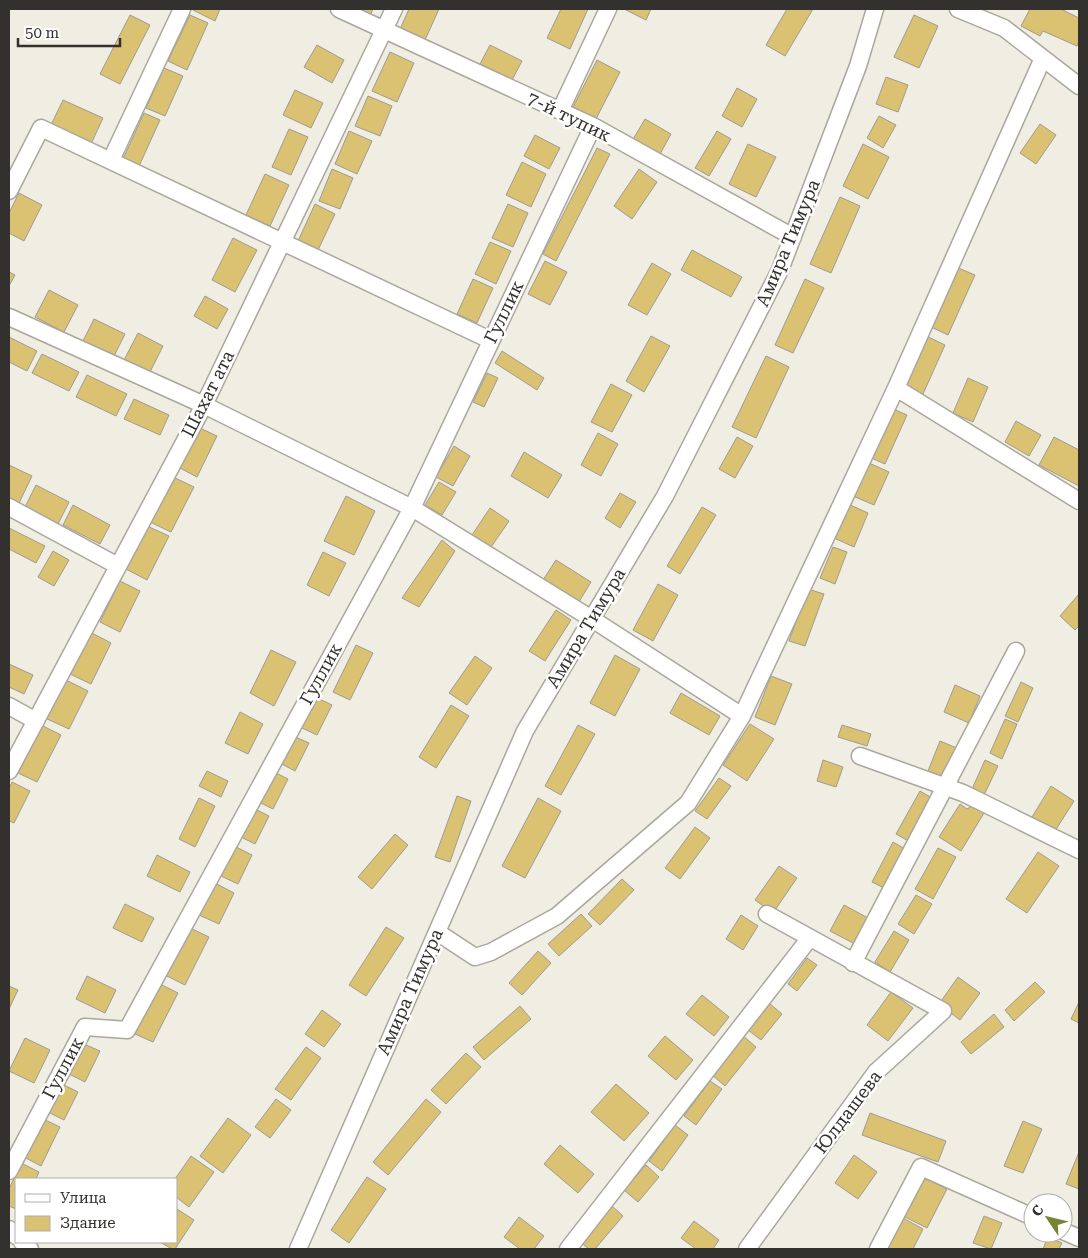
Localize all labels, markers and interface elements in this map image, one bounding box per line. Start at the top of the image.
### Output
scale bar [18,15,120,47]
text: 50 m [25,24,60,42]
street label: 7-й тупик [524,87,614,146]
street label: Амира Тимура [751,176,824,309]
street label: Гуллик [479,277,528,347]
street label: Шахат ата [177,347,238,441]
street label: Амира Тимура [542,564,630,691]
street label: Гуллик [295,639,346,708]
street label: Амира Тимура [372,925,447,1058]
street label: Гуллик [38,1033,88,1102]
street label: Юлдашева [810,1066,886,1157]
legend [15,1178,178,1243]
text: Улица [60,1189,106,1207]
north arrow [1023,1193,1073,1243]
text: С [1028,1202,1047,1219]
text: Здание [60,1214,116,1232]

